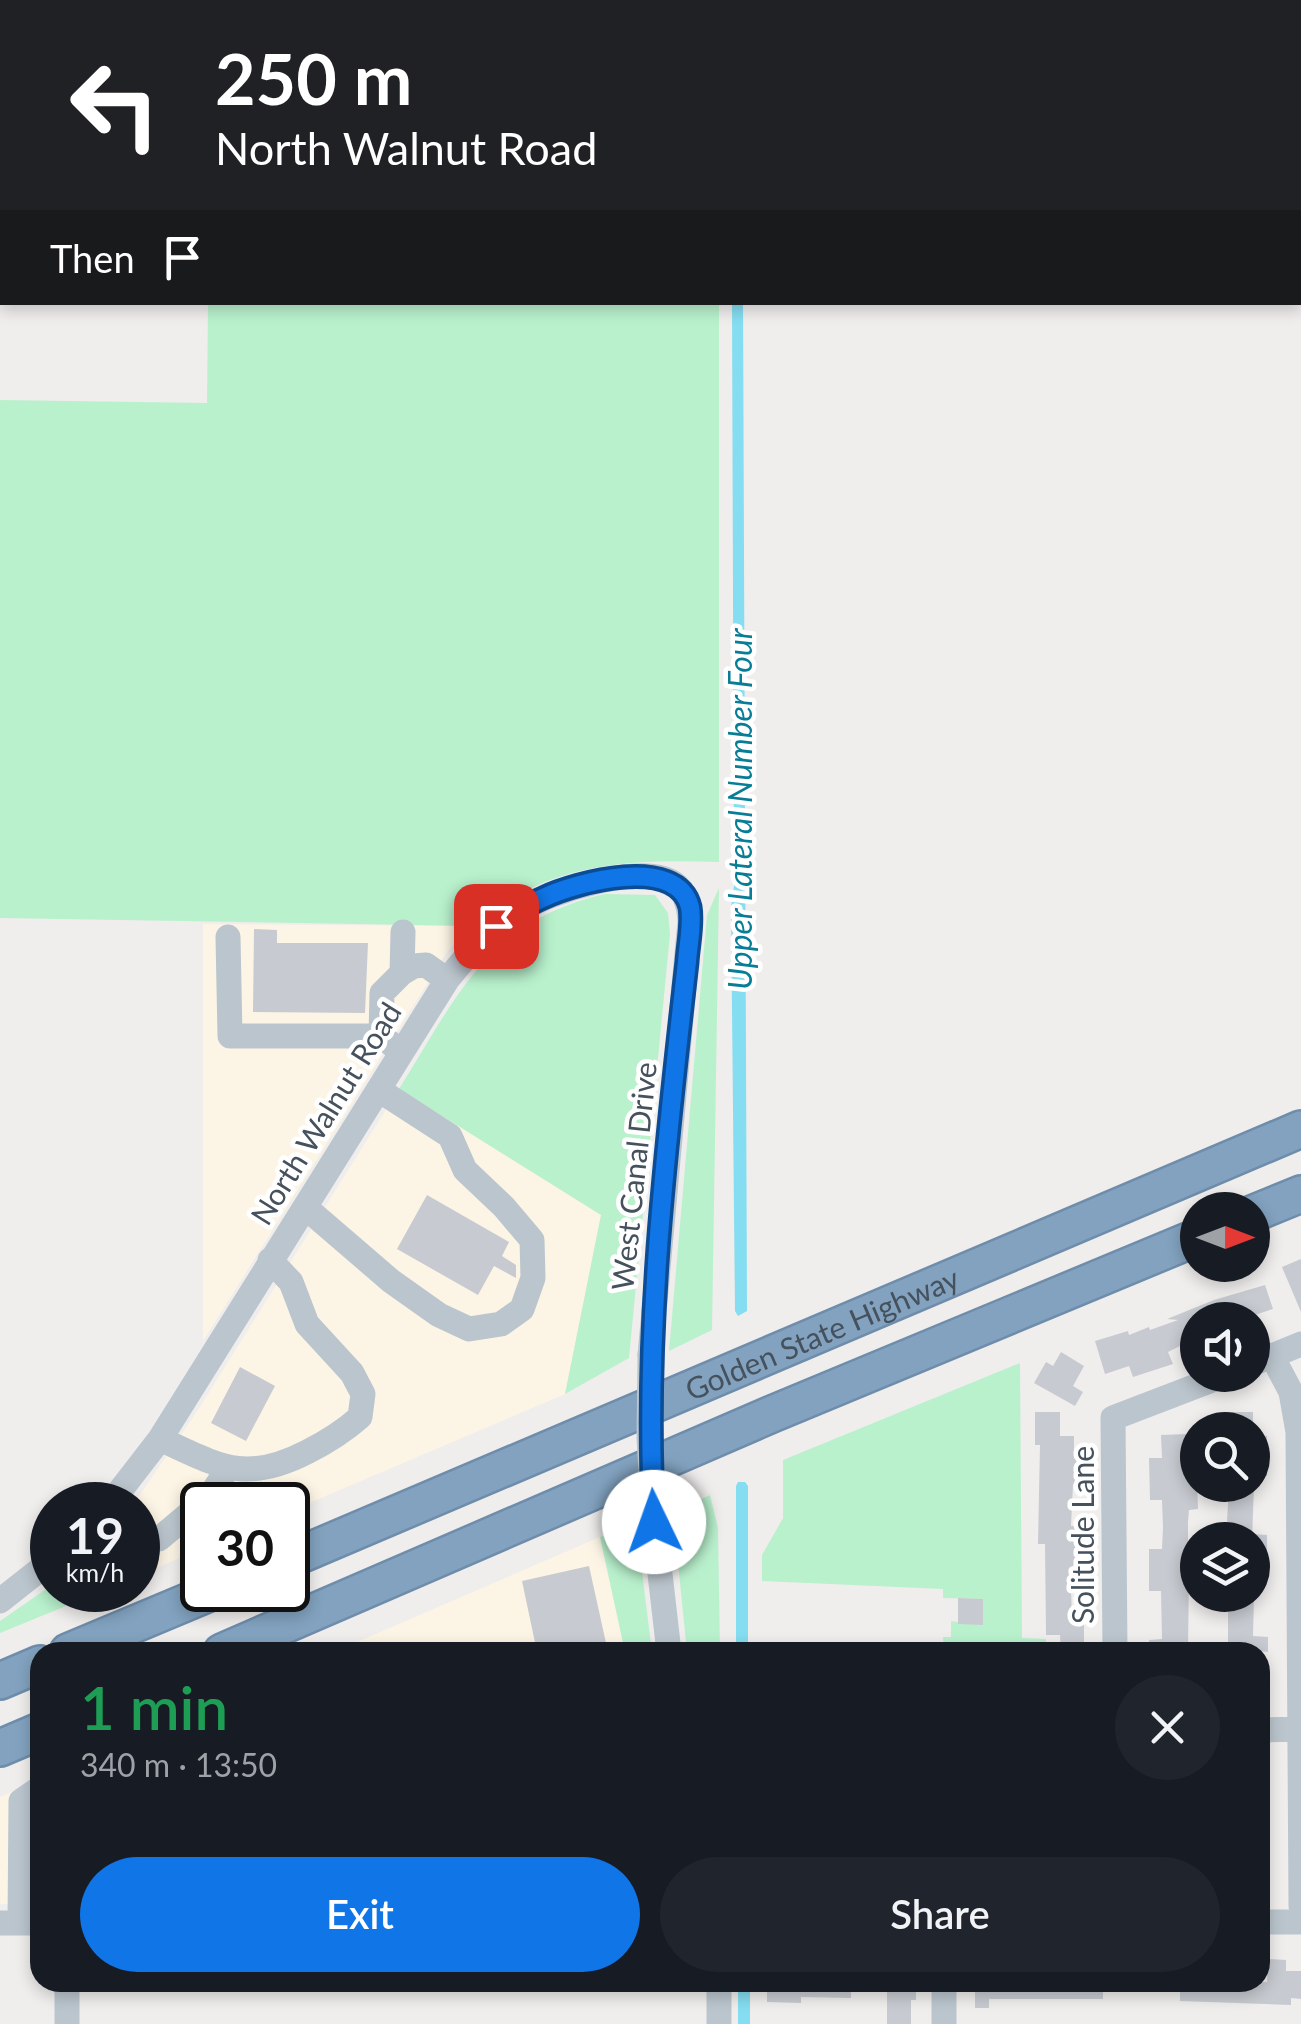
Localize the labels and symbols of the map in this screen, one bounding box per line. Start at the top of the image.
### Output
water label: Upper Lateral Number Four [720,627,759,990]
pin [454,884,539,969]
street label: North Walnut Road [242,995,408,1231]
street label: West Canal Drive [603,1060,663,1292]
north arrow [1180,1192,1270,1282]
street label: Golden State Highway [679,1259,964,1407]
street label: Solitude Lane [1064,1446,1100,1624]
position arrow [602,1470,706,1574]
speed limit sign: 30 [180,1482,310,1612]

